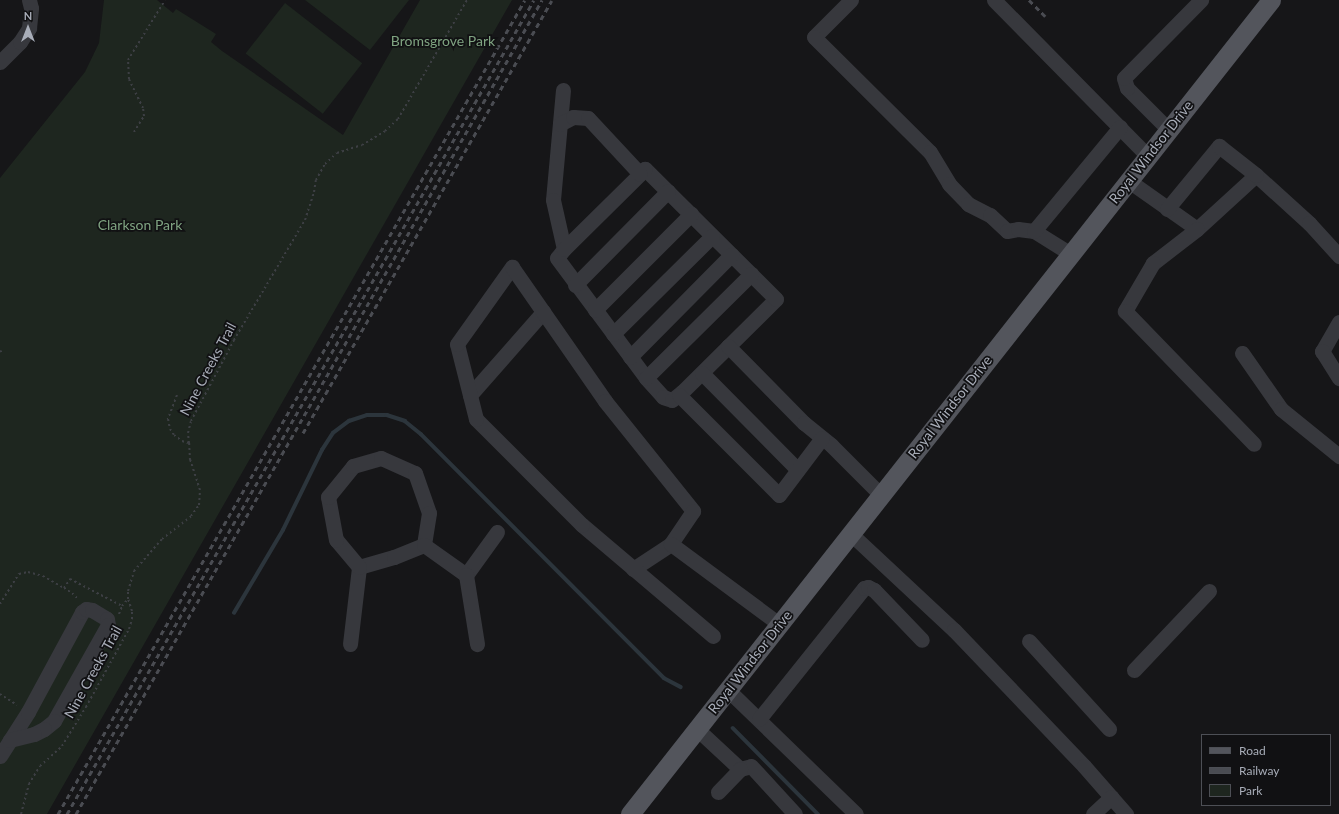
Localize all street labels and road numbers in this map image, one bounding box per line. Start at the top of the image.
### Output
street label: Royal Windsor Drive [1105,97,1197,207]
street label: Nine Creeks Trail [176,319,240,419]
street label: Royal Windsor Drive [904,352,996,462]
street label: Royal Windsor Drive [704,607,796,717]
street label: Nine Creeks Trail [61,623,125,721]

